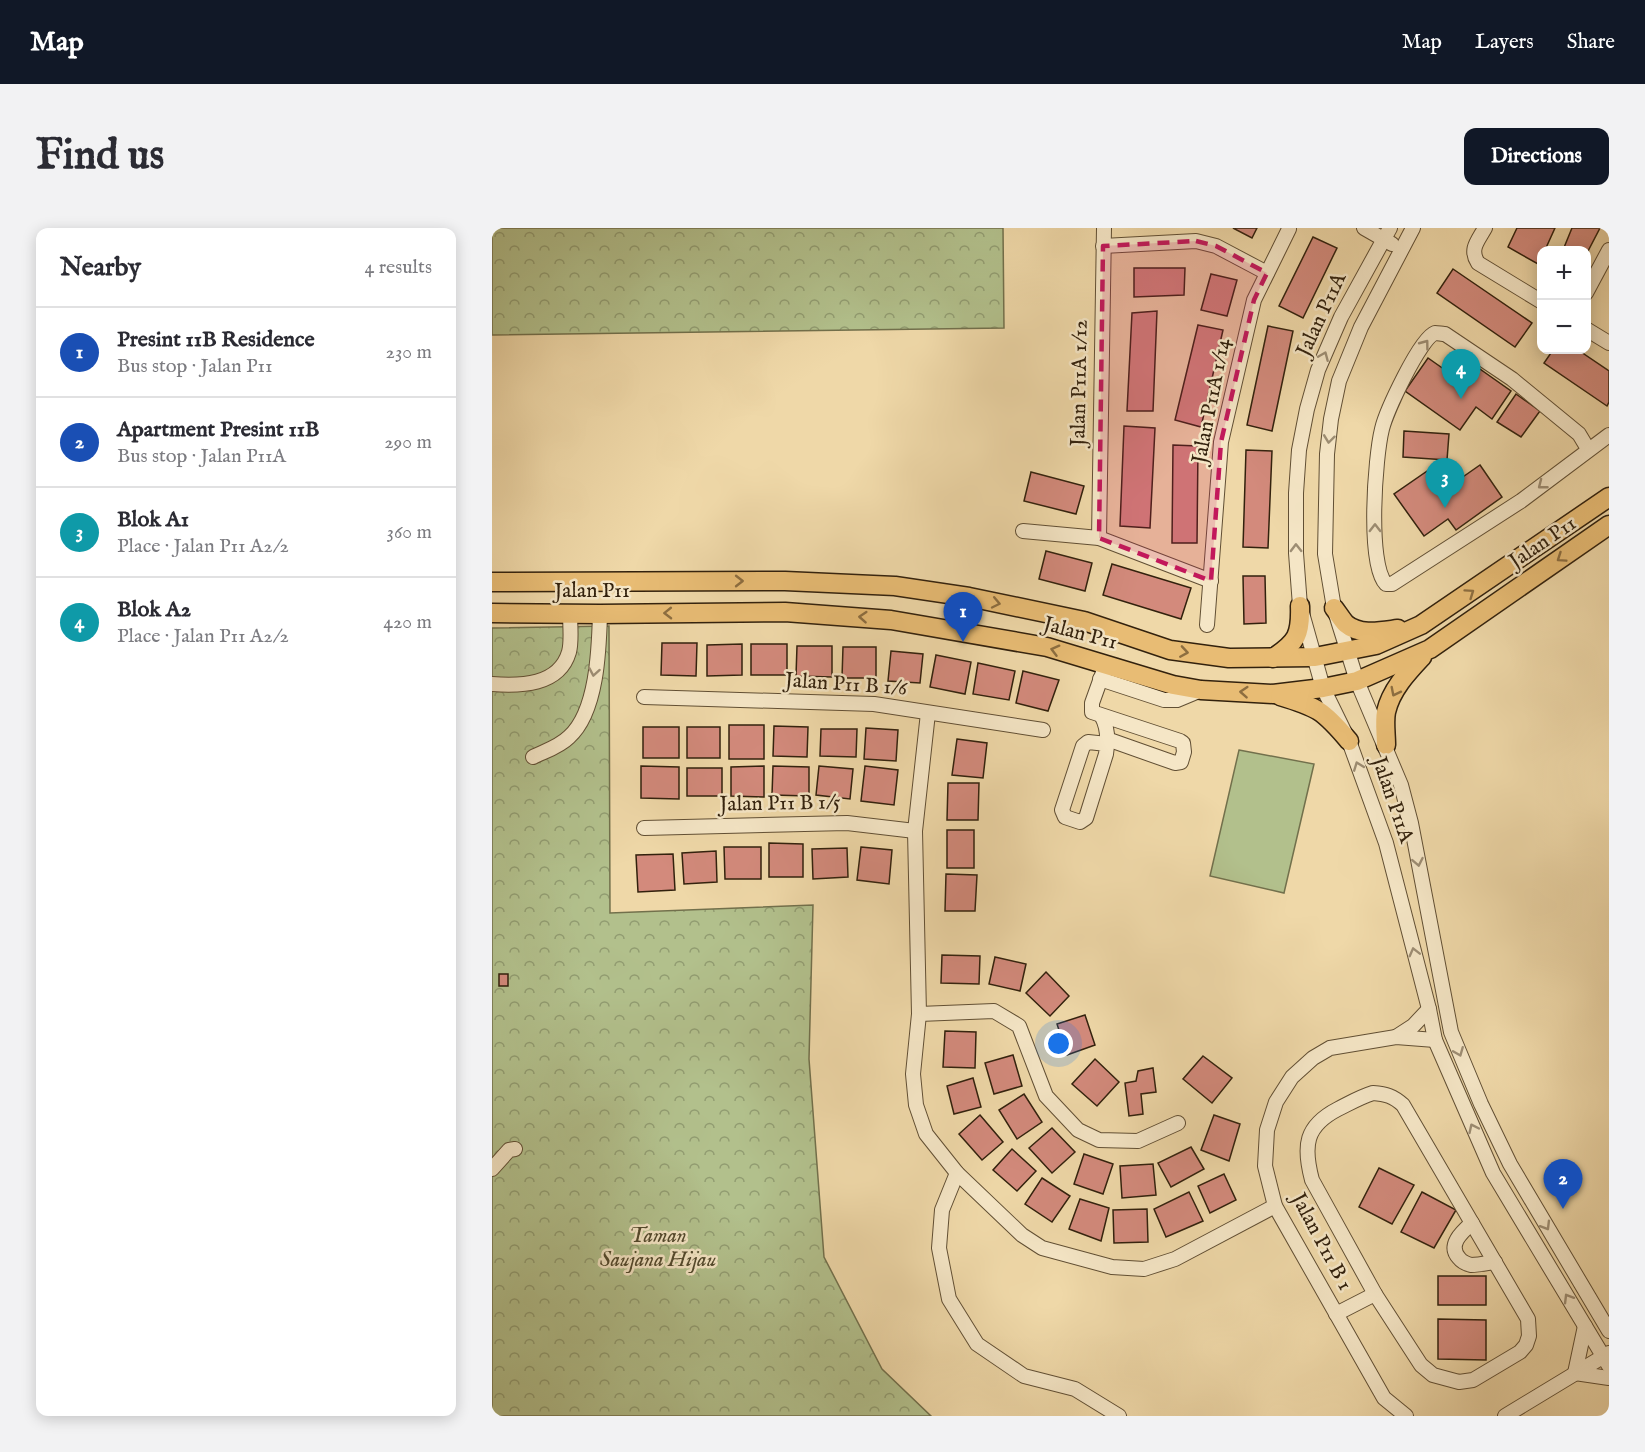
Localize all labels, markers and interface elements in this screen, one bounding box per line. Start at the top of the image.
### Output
text: Map [30,25,84,60]
text: Map [1402,29,1442,56]
text: Layers [1475,29,1534,56]
text: Share [1567,29,1615,56]
button: Directions [1464,128,1609,185]
text: Find us [36,130,164,183]
map controls [1537,246,1591,354]
button: + [1537,246,1591,300]
text: Nearby [60,251,141,284]
text: 4 results [365,255,432,280]
street label: Jalan P11A [1290,268,1354,363]
button: − [1537,300,1591,354]
street label: Jalan P11A 1/12 [1065,319,1095,449]
text: Presint 11B Residence [117,326,315,354]
street label: Jalan P11A 1/14 [1186,335,1238,468]
text: 1 [76,340,83,365]
text: 230 m [386,340,432,365]
one-way arrow [1418,340,1429,351]
pin: 4 [1442,350,1480,399]
one-way arrow [1317,352,1329,363]
text: Bus stop · Jalan P11 [117,354,273,379]
text: Apartment Presint 11B [117,416,319,444]
text: 2 [75,430,84,455]
text: 290 m [384,430,432,455]
one-way arrow [1323,434,1335,444]
text: Bus stop · Jalan P11A [117,444,286,469]
pin: 3 [1426,458,1464,508]
one-way arrow [1537,478,1548,489]
text: Blok A1 [117,506,189,534]
street label: Jalan P11 [1503,511,1582,576]
text: 3 [76,520,83,545]
text: 360 m [386,520,432,545]
one-way arrow [1369,524,1381,533]
text: Place · Jalan P11 A2/2 [117,534,289,559]
one-way arrow [1290,543,1302,552]
one-way arrow [1556,551,1567,562]
one-way arrow [735,575,744,587]
street label: Jalan P11 [552,578,630,605]
one-way arrow [1463,589,1474,600]
pin: 1 [944,592,982,642]
one-way arrow [991,595,1001,608]
text: Blok A2 [117,596,191,624]
one-way arrow [663,607,672,619]
text: 4 [75,610,84,635]
text: 420 m [383,610,432,635]
one-way arrow [858,611,867,624]
street label: Jalan P11 [1038,611,1120,657]
text: Place · Jalan P11 A2/2 [117,624,289,649]
one-way arrow [1050,644,1060,657]
one-way arrow [1179,645,1189,658]
street label: Jalan P11 B 1/6 [782,667,909,703]
one-way arrow [589,668,601,677]
one-way arrow [1239,686,1248,699]
one-way arrow [1391,686,1402,696]
street label: Jalan P11A [1364,751,1420,848]
one-way arrow [1353,761,1366,772]
street label: Jalan P11 B 1/5 [717,789,841,819]
one-way arrow [1412,857,1424,866]
one-way arrow [1409,948,1422,958]
your location [1044,1029,1073,1058]
one-way arrow [1452,1046,1464,1057]
one-way arrow [1468,1123,1480,1134]
pin: 2 [1544,1160,1582,1209]
street label: Jalan P11 B 1 [1283,1187,1358,1295]
one-way arrow [1539,1220,1551,1230]
park label: Taman Saujana Hijau [600,1223,716,1274]
one-way arrow [1564,1294,1576,1304]

